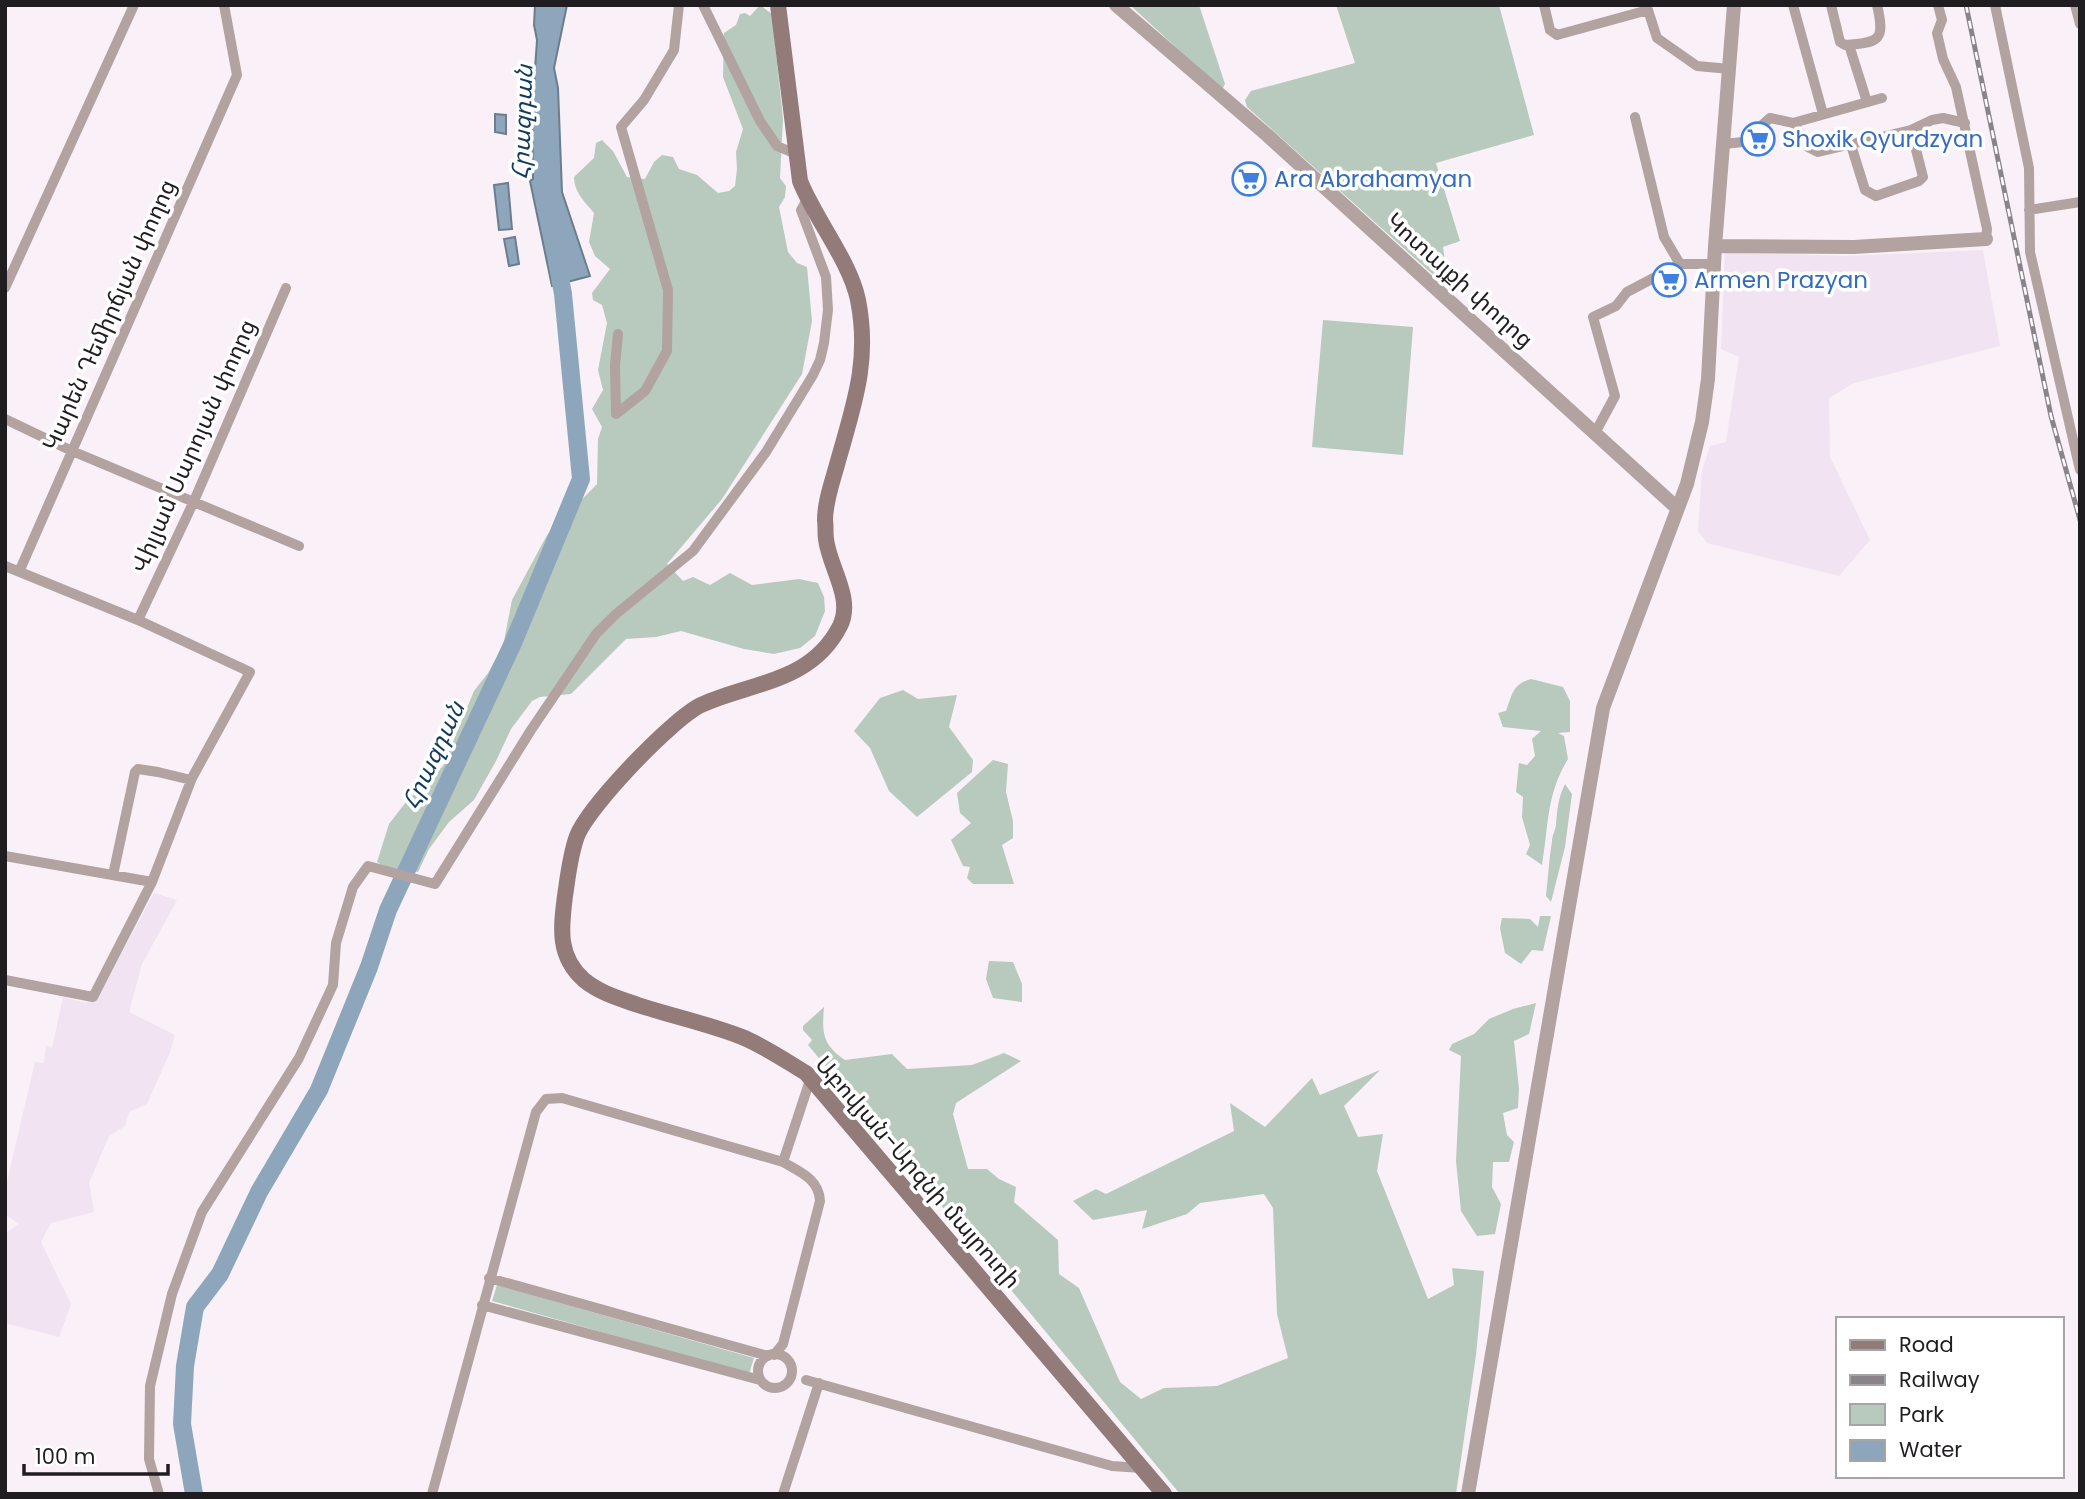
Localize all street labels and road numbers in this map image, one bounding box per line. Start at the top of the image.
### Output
street label: Կարեն Դեմիրճյան փողոց [35,174,183,456]
street label: Կոտայքի փողոց [1379,205,1541,355]
street label: Վիլյամ Սարոյան փողոց [123,314,263,578]
street label: Աբովյան-Արզնի մայրուղի [808,1049,1028,1295]

